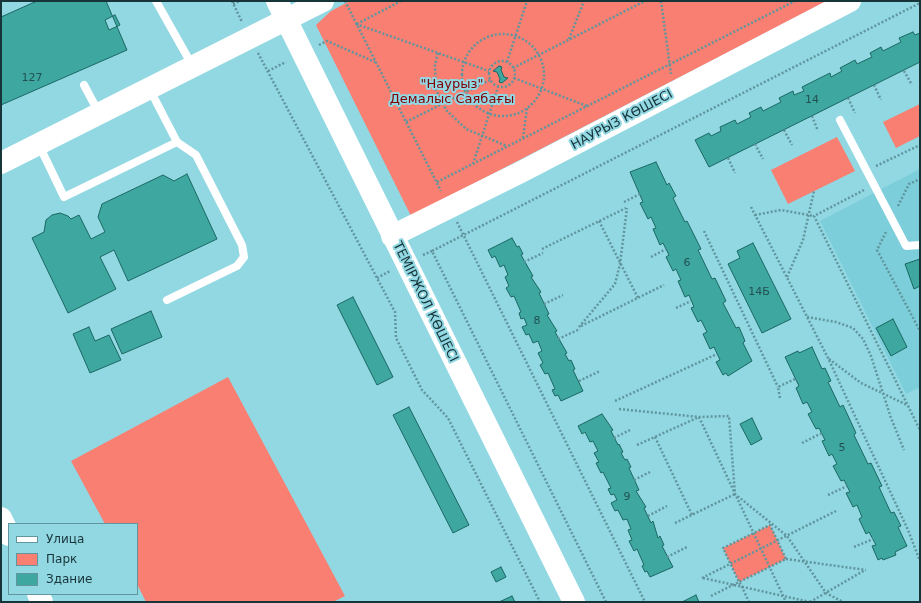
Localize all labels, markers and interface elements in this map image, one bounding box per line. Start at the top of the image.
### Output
house number: 127 [22,71,42,85]
park label: "Наурыз" Демалыс Саябағы [390,77,514,108]
street label: НАУРЫЗ КӨШЕСІ [569,87,675,153]
house number: 14 [805,93,819,107]
street label: ТЕМІРЖОЛ КӨШЕСІ [389,239,461,365]
house number: 6 [684,256,690,270]
house number: 14Б [748,285,770,299]
house number: 8 [534,314,540,328]
house number: 5 [839,441,845,455]
house number: 9 [624,490,630,504]
legend [8,523,138,595]
text: Улица [46,532,84,546]
text: Парк [46,552,77,566]
text: Здание [46,572,92,586]

